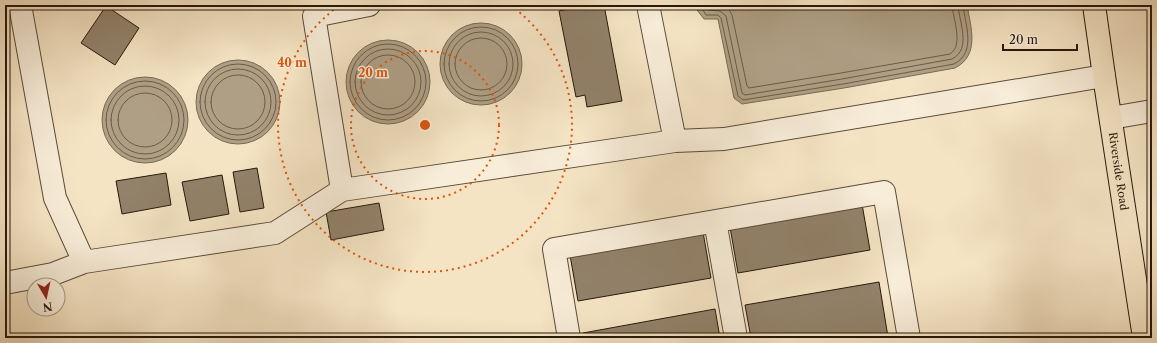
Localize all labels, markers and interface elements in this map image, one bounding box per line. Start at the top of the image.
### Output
scale bar [1003,26,1077,52]
text: 20 m [1009,32,1038,47]
text: 40 m [277,55,307,70]
text: 20 m [358,65,388,80]
centre of rings [418,118,432,132]
street label: Riverside Road [1106,131,1131,212]
north arrow [26,277,66,317]
text: N [41,299,53,315]

